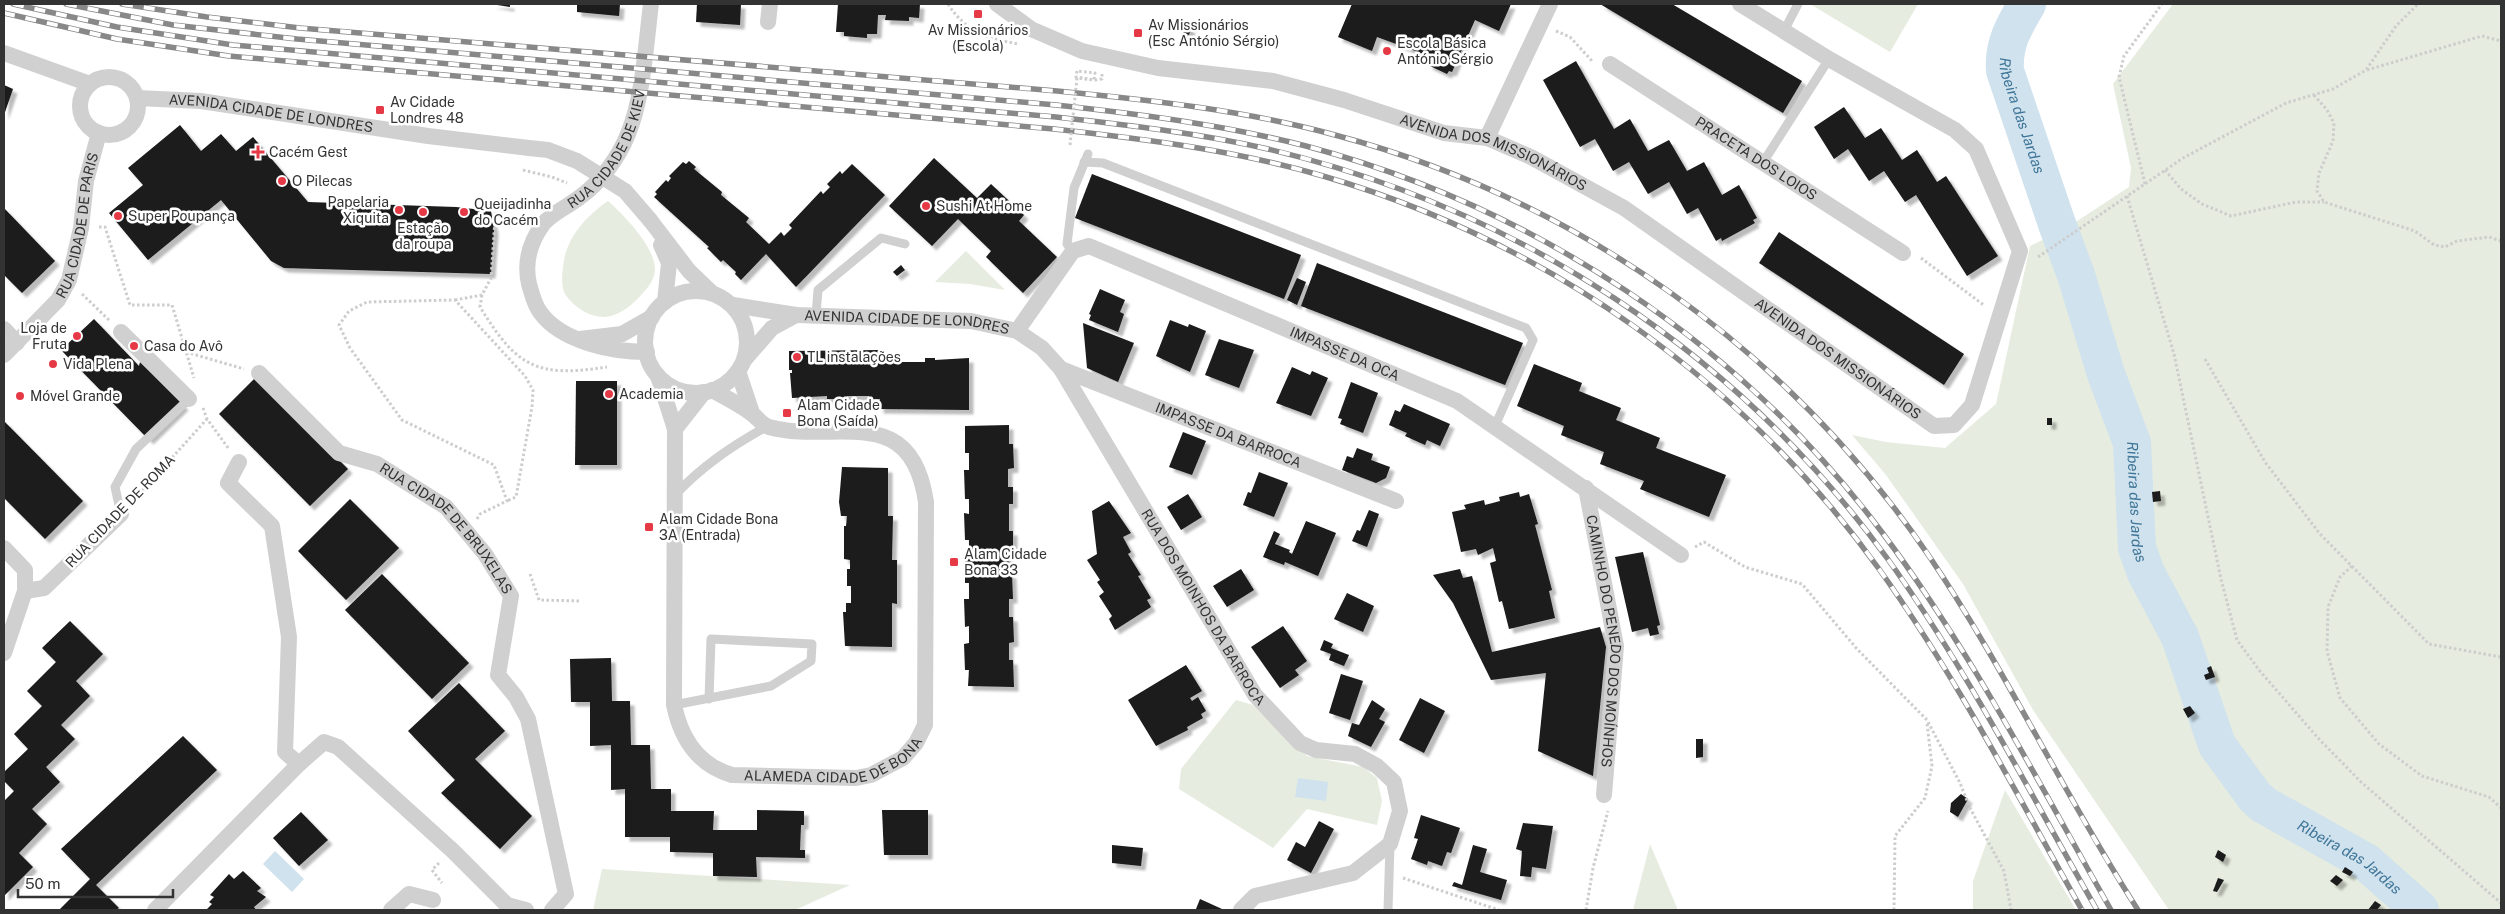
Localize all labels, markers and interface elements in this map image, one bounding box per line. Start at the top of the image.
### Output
marker: Av Missionários (Escola) [972,8,984,20]
place label: Av Missionários (Esc António Sérgio) [1148,17,1279,49]
place label: Av Missionários (Escola) [928,22,1028,54]
marker: Av Missionários (Esc António Sérgio) [1132,27,1144,39]
place label: Escola Básica António Sérgio [1397,35,1493,67]
marker: Escola Básica António Sérgio [1381,45,1393,57]
water label: Ribeira das Jardas [1997,57,2048,176]
street label: RUA CIDADE DE KIEV [564,88,648,212]
street label: AVENIDA CIDADE DE LONDRES [168,92,374,135]
place label: Av Cidade Londres 48 [390,94,464,126]
marker: Av Cidade Londres 48 [374,104,386,116]
street label: AVENIDA DOS MISSIONÁRIOS [1398,111,1590,194]
street label: PRACETA DOS LOIOS [1692,113,1820,203]
place label: Cacém Gest [269,144,348,160]
marker: Cacém Gest [251,145,265,159]
street label: RUA CIDADE DE PARIS [53,151,101,301]
place label: O Pilecas [292,173,352,189]
marker: O Pilecas [276,175,288,187]
place label: Papelaria Xiquita [328,194,389,226]
place label: Queijadinha do Cacém [474,196,551,228]
place label: Sushi At Home [936,198,1032,214]
marker: Sushi At Home [920,200,932,212]
marker: Papelaria Xiquita [393,204,405,216]
marker: Estação da roupa [417,206,429,218]
marker: Queijadinha do Cacém [458,206,470,218]
place label: Super Poupança [128,208,235,224]
marker: Super Poupança [112,210,124,222]
place label: Estação da roupa [395,220,451,252]
street label: AVENIDA DOS MISSIONÁRIOS [1752,295,1924,422]
street label: AVENIDA CIDADE DE LONDRES [804,307,1011,337]
place label: Loja de Fruta [20,320,67,352]
street label: IMPASSE DA OCA [1288,324,1402,384]
marker: Loja de Fruta [71,330,83,342]
place label: Casa do Avô [144,338,223,354]
marker: Casa do Avô [128,340,140,352]
place label: TL instalações [807,349,901,365]
marker: TL instalações [791,351,803,363]
place label: Vida Plena [63,356,132,372]
marker: Vida Plena [47,358,59,370]
place label: Academia [619,386,684,402]
place label: Móvel Grande [30,388,120,404]
marker: Academia [603,388,615,400]
marker: Móvel Grande [14,390,26,402]
place label: Alam Cidade Bona (Saída) [797,397,880,429]
street label: IMPASSE DA BARROCA [1153,399,1304,471]
marker: Alam Cidade Bona (Saída) [781,407,793,419]
water label: Ribeira das Jardas [2124,441,2150,564]
street label: RUA CIDADE DE ROMA [62,451,178,571]
street label: RUA CIDADE DE BRUXELAS [377,460,516,597]
street label: RUA DOS MOINHOS DA BARROCA [1138,506,1268,709]
place label: Alam Cidade Bona 3A (Entrada) [659,511,778,543]
street label: CAMINHO DO PENEDO DOS MOÍNHOS [1583,514,1624,768]
marker: Alam Cidade Bona 3A (Entrada) [643,521,655,533]
place label: Alam Cidade Bona 33 [964,546,1047,578]
marker: Alam Cidade Bona 33 [948,556,960,568]
street label: ALAMEDA CIDADE DE BONA [744,735,926,786]
water label: Ribeira das Jardas [2295,816,2405,897]
scale bar [18,866,172,898]
text: 50 m [25,875,60,892]

